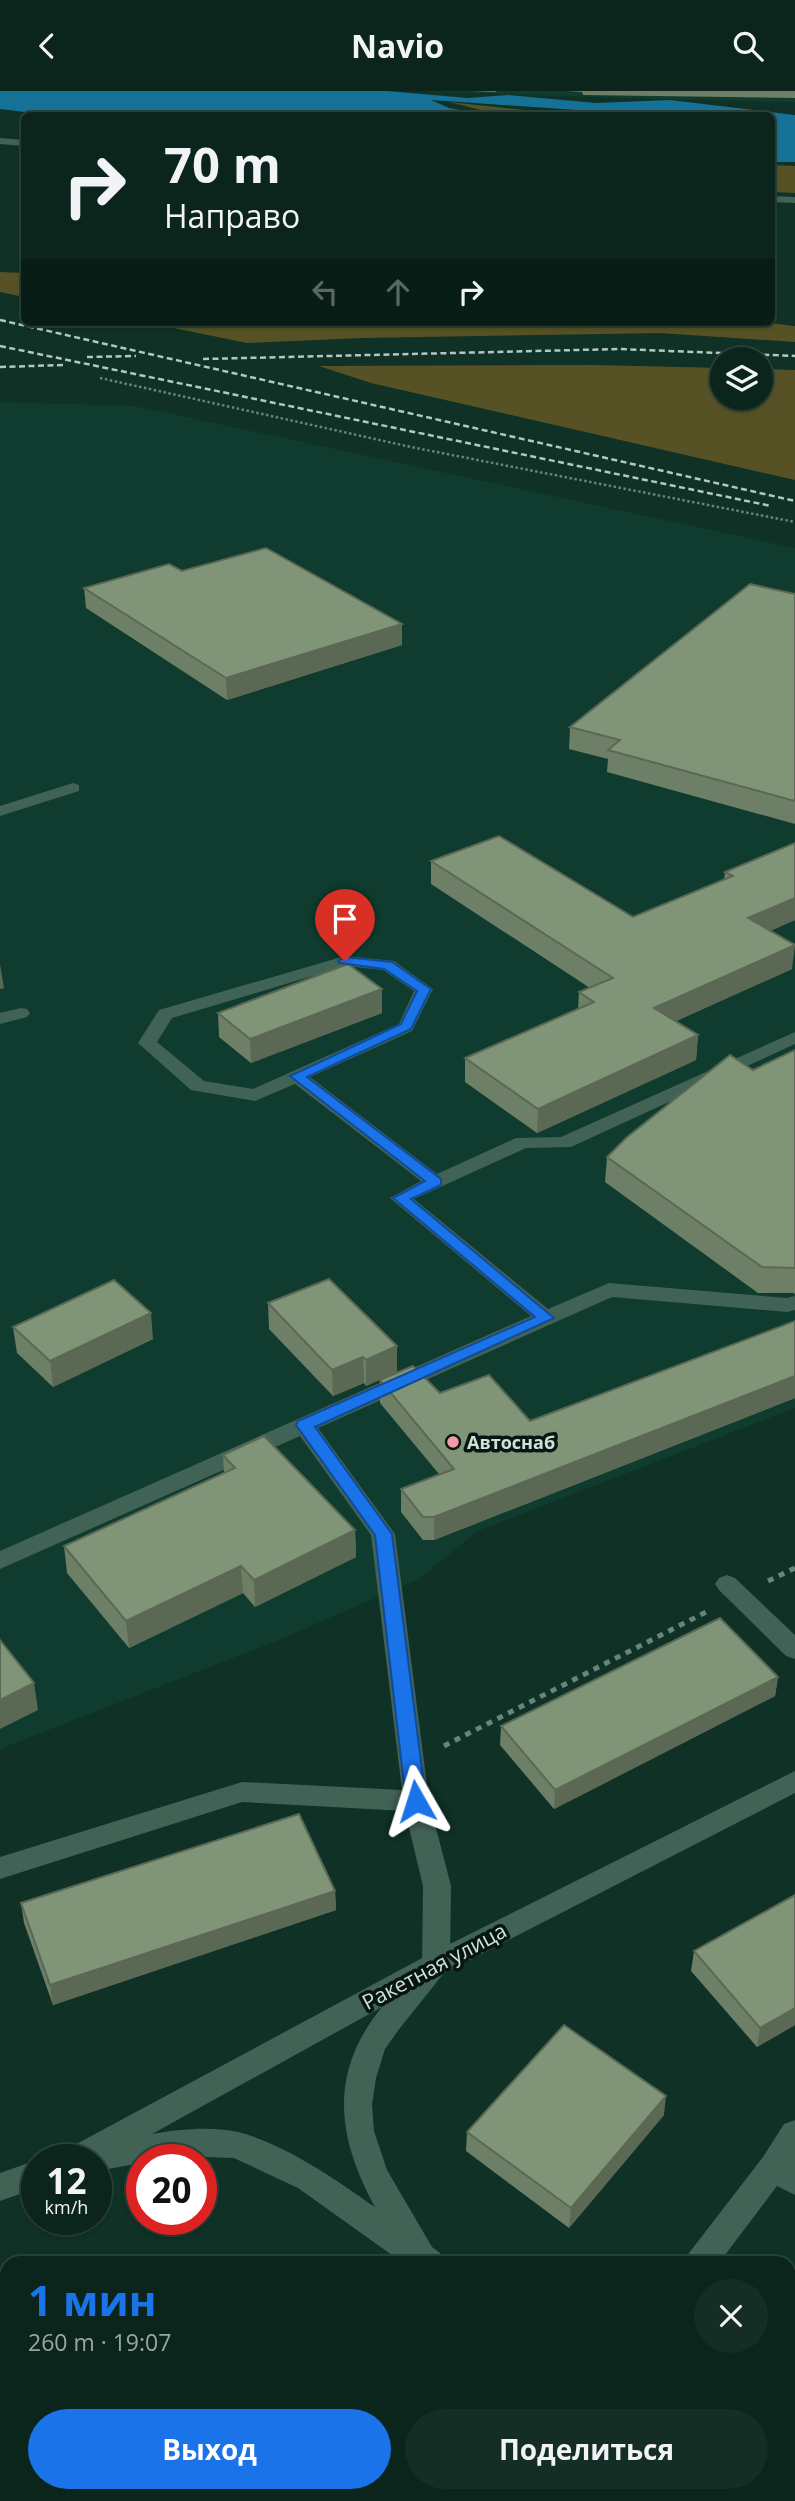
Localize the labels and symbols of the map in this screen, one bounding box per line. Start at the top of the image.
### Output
pin [315,889,375,961]
place label: Автоснаб [467,1430,555,1454]
marker: Автоснаб [445,1434,461,1450]
position arrow [379,1764,453,1838]
street label: Ракетная улица [357,1916,511,2016]
speed limit sign: 20 [126,2144,217,2235]

